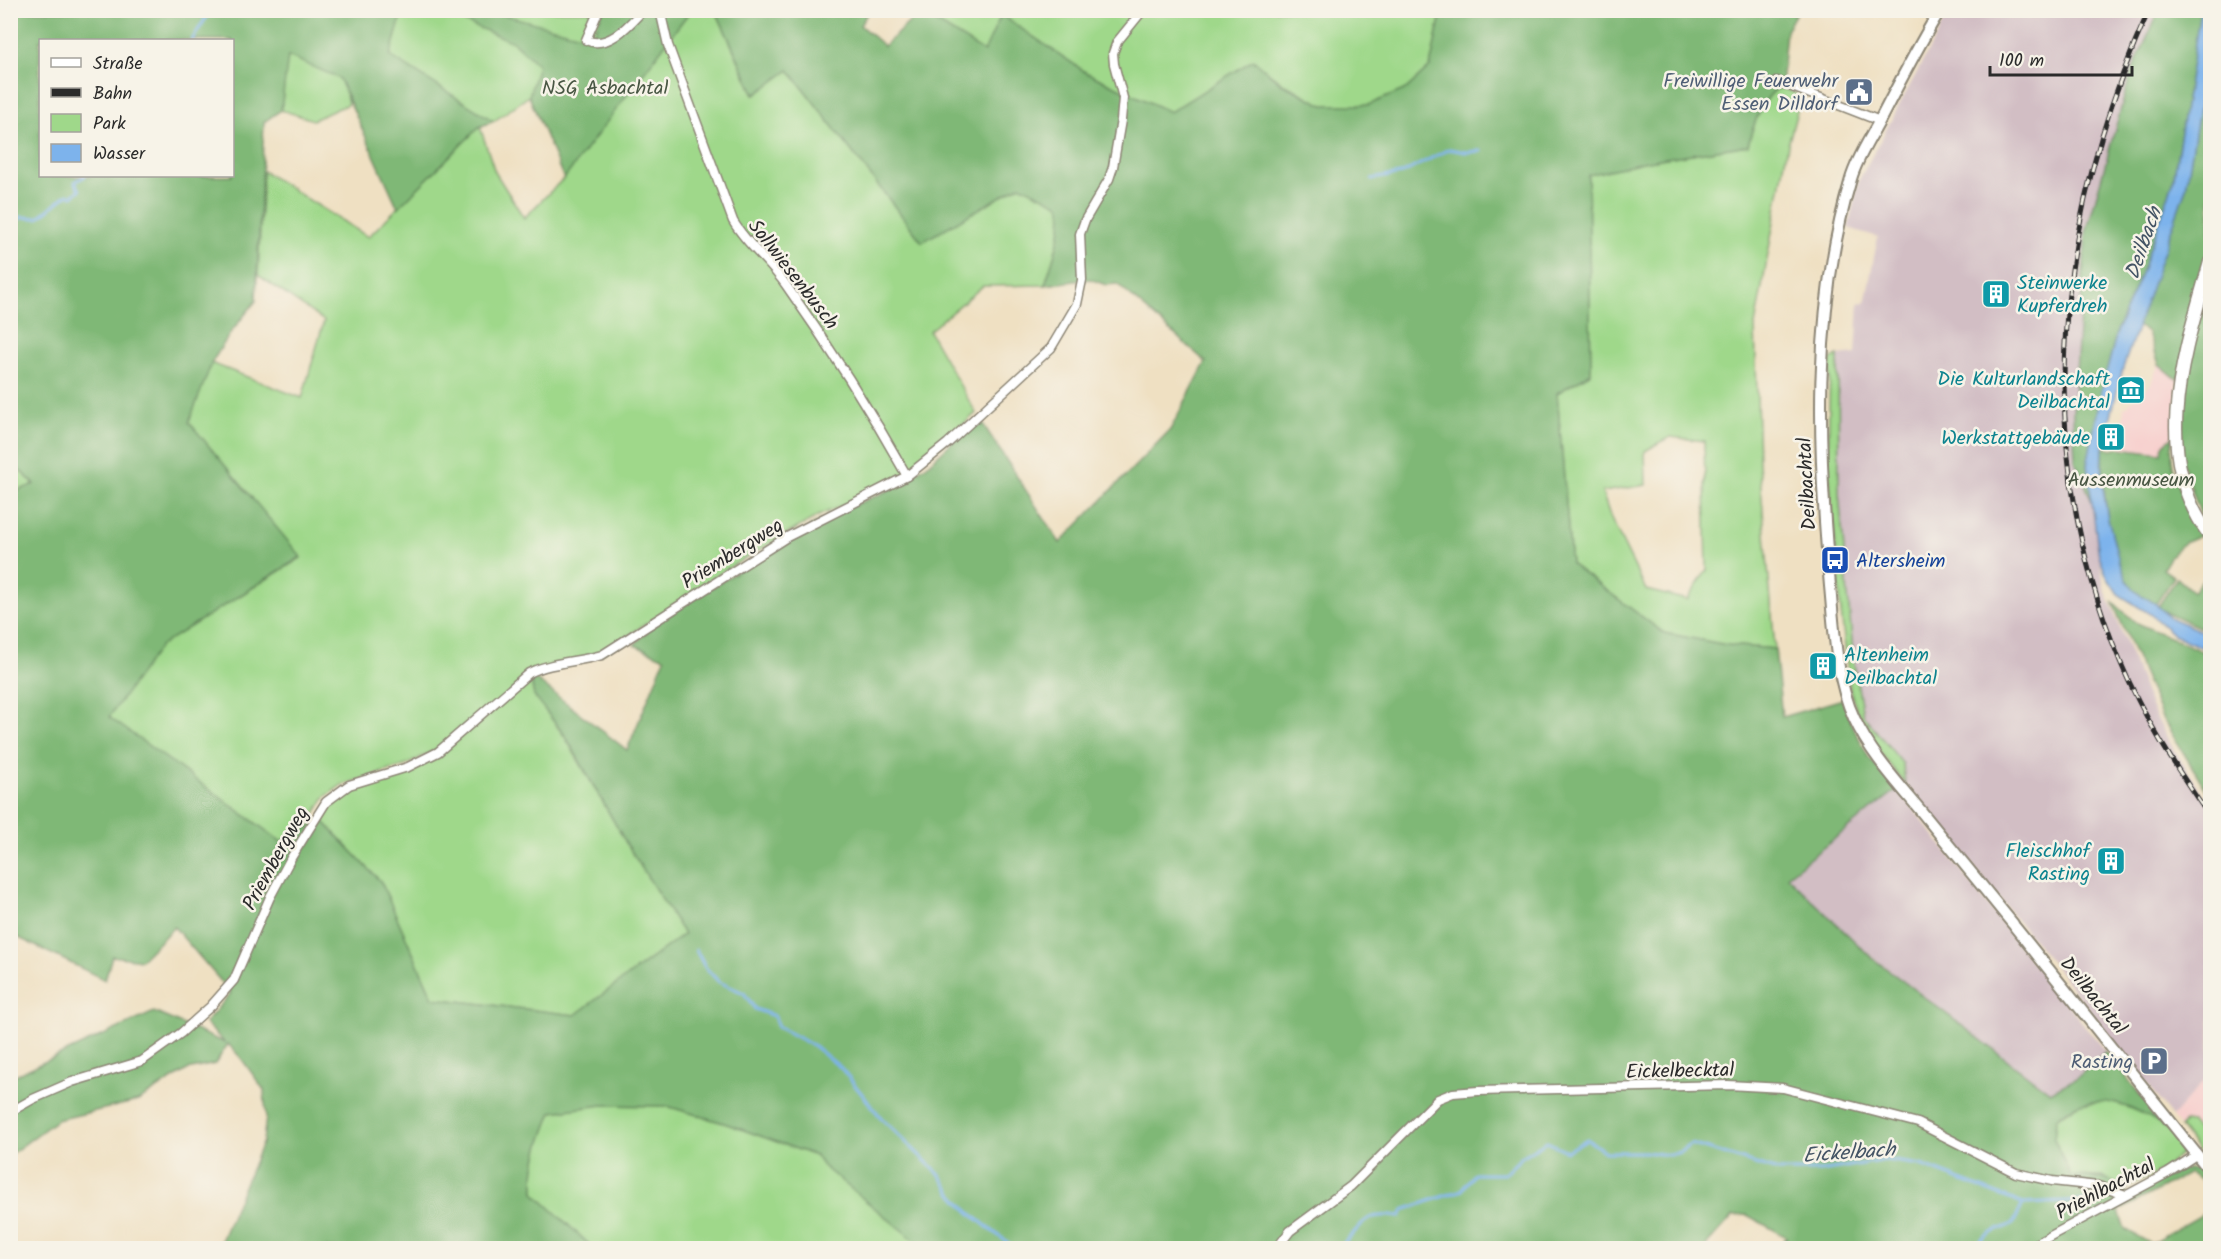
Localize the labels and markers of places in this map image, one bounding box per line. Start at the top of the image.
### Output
place label: Freiwillige Feuerwehr Essen Dilldorf [1663,66,1840,121]
public building icon: Freiwillige Feuerwehr Essen Dilldorf [1843,76,1875,108]
place label: Steinwerke Kupferdreh [2017,268,2107,323]
building icon: Steinwerke Kupferdreh [1980,278,2012,310]
place label: Die Kulturlandschaft Deilbachtal [1937,364,2110,419]
museum icon: Die Kulturlandschaft Deilbachtal [2115,374,2147,406]
building icon: Werkstattgebäude [2095,421,2127,453]
place label: Werkstattgebäude [1941,423,2090,455]
bus stop icon: Altersheim [1819,544,1851,576]
place label: Altersheim [1856,546,1945,578]
place label: Altenheim Deilbachtal [1844,640,1937,695]
building icon: Altenheim Deilbachtal [1807,650,1839,682]
place label: Fleischhof Rasting [2005,836,2092,891]
building icon: Fleischhof Rasting [2095,845,2127,877]
parking icon: Rasting [2138,1045,2170,1077]
place label: Rasting [2071,1047,2133,1079]

